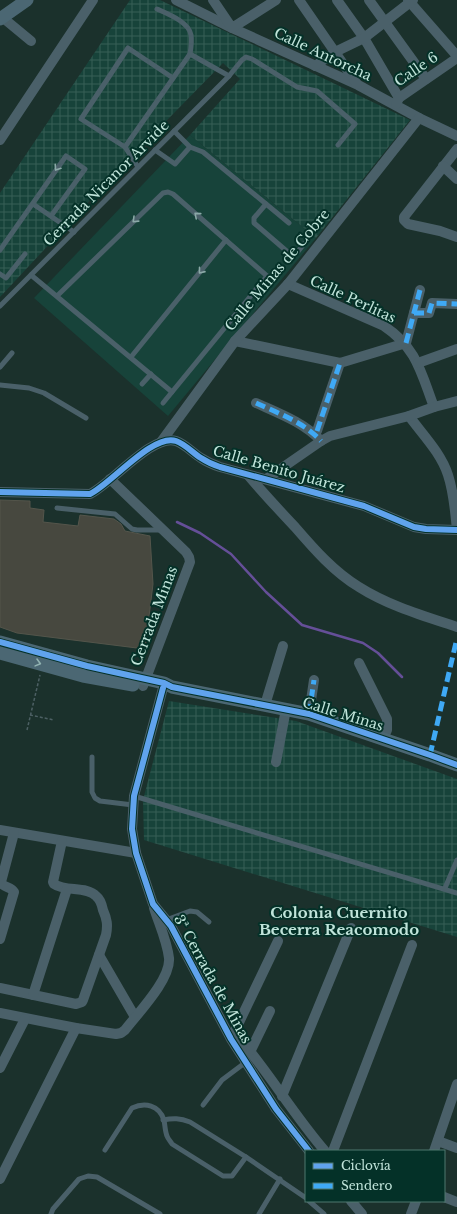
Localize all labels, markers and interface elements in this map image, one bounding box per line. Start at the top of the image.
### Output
street label: Calle Antorcha [271,23,375,85]
street label: Calle 6 [391,48,441,90]
street label: Cerrada Nicanor Arvide [39,116,173,250]
one-way arrow [55,164,62,171]
street label: Calle Minas de Cobre [221,205,333,335]
one-way arrow [194,212,201,219]
one-way arrow [132,215,140,223]
one-way arrow [199,266,206,273]
street label: Calle Perlitas [307,271,399,327]
street label: Calle Benito Juárez [211,442,347,497]
street label: Cerrada Minas [127,564,181,668]
one-way arrow [34,659,41,667]
street label: Calle Minas [300,693,386,735]
district label: Colonia Cuernito Becerra Reacomodo [259,903,419,939]
street label: 3ª Cerrada de Minas [170,911,256,1047]
legend [305,1150,445,1202]
text: Ciclovía [341,1158,391,1173]
text: Sendero [341,1178,392,1193]

